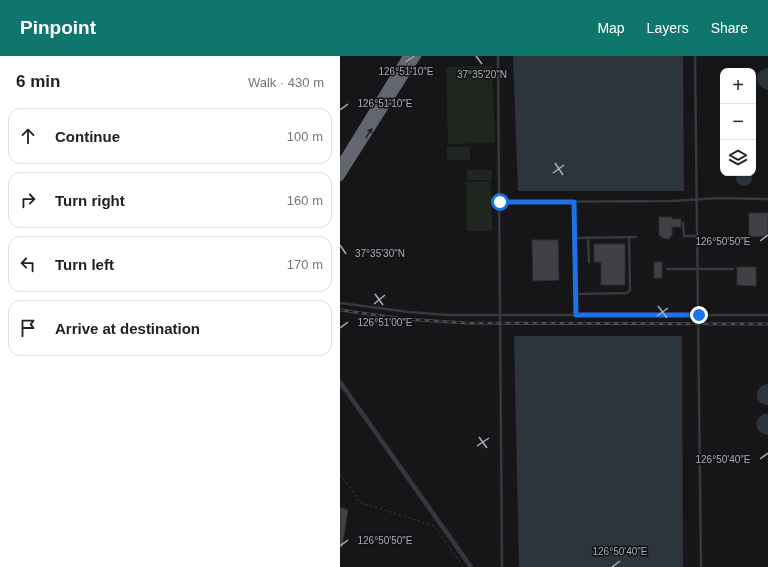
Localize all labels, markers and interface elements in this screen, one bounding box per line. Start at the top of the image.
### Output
text: Pinpoint [20,17,96,38]
text: Map [597,20,625,36]
text: Layers [647,20,689,36]
text: Share [711,20,748,36]
text: 126°51'10"E [378,66,434,77]
map controls [720,68,756,176]
button: + [720,68,756,104]
text: 37°35'20"N [457,69,507,80]
text: 6 min [16,72,60,91]
text: Walk · 430 m [248,75,324,90]
text: 126°51'10"E [357,98,413,109]
button: − [720,104,756,140]
icon: ahead [17,125,39,147]
one-way arrow [365,127,372,139]
text: Continue [55,128,120,145]
text: 100 m [287,129,323,144]
button: layers [720,140,756,176]
icon: right [17,189,39,211]
text: Turn right [55,192,125,209]
text: 160 m [287,193,323,208]
route start [491,193,509,211]
text: 126°50'50"E [695,236,751,247]
text: 37°35'30"N [355,248,405,259]
icon: left [17,253,39,275]
text: Turn left [55,256,114,273]
text: 170 m [287,257,323,272]
route end [690,306,708,324]
icon: arrive [17,317,39,339]
text: 126°51'00"E [357,317,413,328]
text: Arrive at destination [55,320,200,337]
text: 126°50'40"E [695,454,751,465]
text: 126°50'50"E [357,535,413,546]
text: 126°50'40"E [592,546,648,557]

